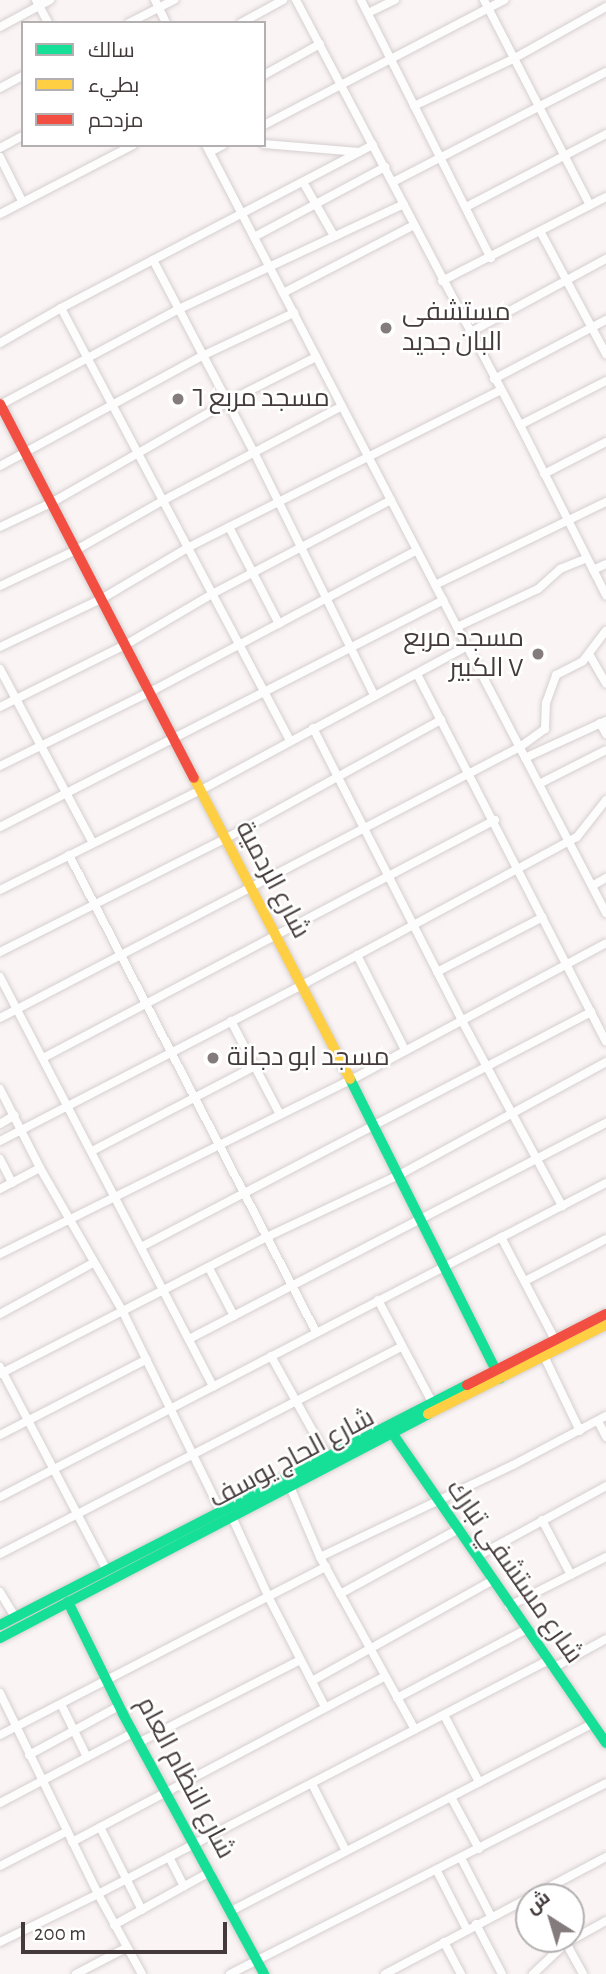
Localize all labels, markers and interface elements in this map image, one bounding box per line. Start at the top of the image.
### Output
legend [21,21,266,147]
text: سالك [88,40,135,61]
text: بطيء [88,75,139,96]
text: مزدحم [88,110,143,131]
place label: مستشفى البان جديد [402,297,511,358]
marker: مستشفى البان جديد [376,318,396,338]
place label: مسجد مربع ٦ [192,383,330,415]
marker: مسجد مربع ٦ [170,391,186,407]
place label: مسجد مربع ٧ الكبير [403,623,524,684]
marker: مسجد مربع ٧ الكبير [530,646,546,662]
street label: شارع الردمية [228,816,316,944]
place label: مسجد ابو دجانة [227,1042,390,1074]
marker: مسجد ابو دجانة [205,1050,221,1066]
street label: شارع الحاج يوسف [204,1402,380,1516]
street label: شارع مستشفي تبارك [439,1474,589,1670]
street label: شارع النظام العام [129,1692,241,1864]
north arrow [515,1883,585,1953]
text: ش [523,1888,554,1917]
scale bar [24,1908,231,1952]
text: 200 m [34,1923,86,1944]

